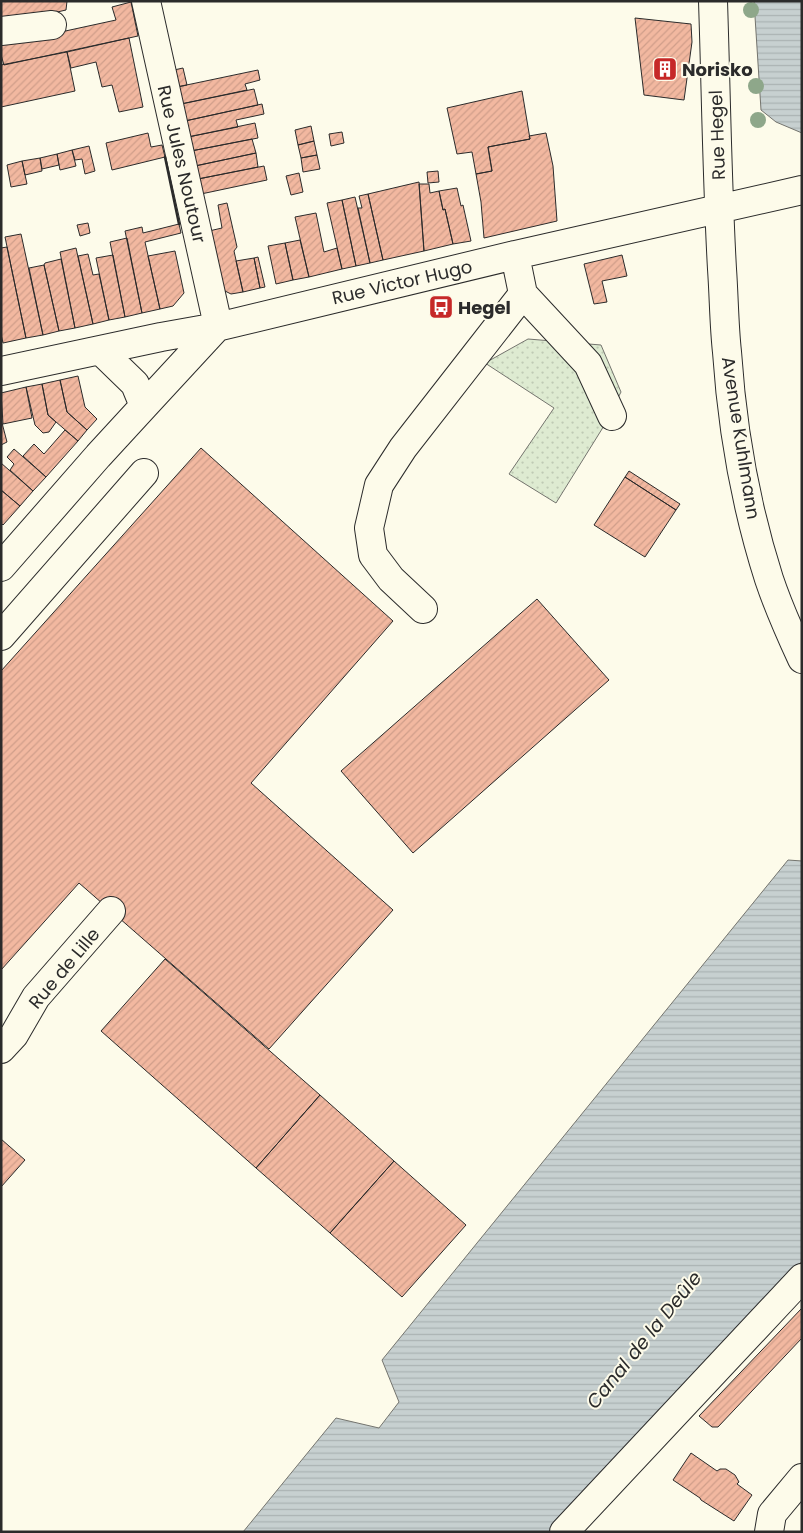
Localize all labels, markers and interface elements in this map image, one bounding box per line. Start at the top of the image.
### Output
building icon: Norisko [652,56,678,82]
place label: Norisko [682,57,753,82]
street label: Rue Jules Noutour [152,83,212,246]
street label: Rue Hegel [703,90,731,180]
street label: Rue Victor Hugo [329,254,475,310]
bus stop icon: Hegel [428,294,454,320]
place label: Hegel [458,295,511,320]
street label: Avenue Kuhlmann [716,355,766,521]
street label: Rue de Lille [23,922,105,1014]
water label: Canal de la Deûle [580,1265,708,1415]

